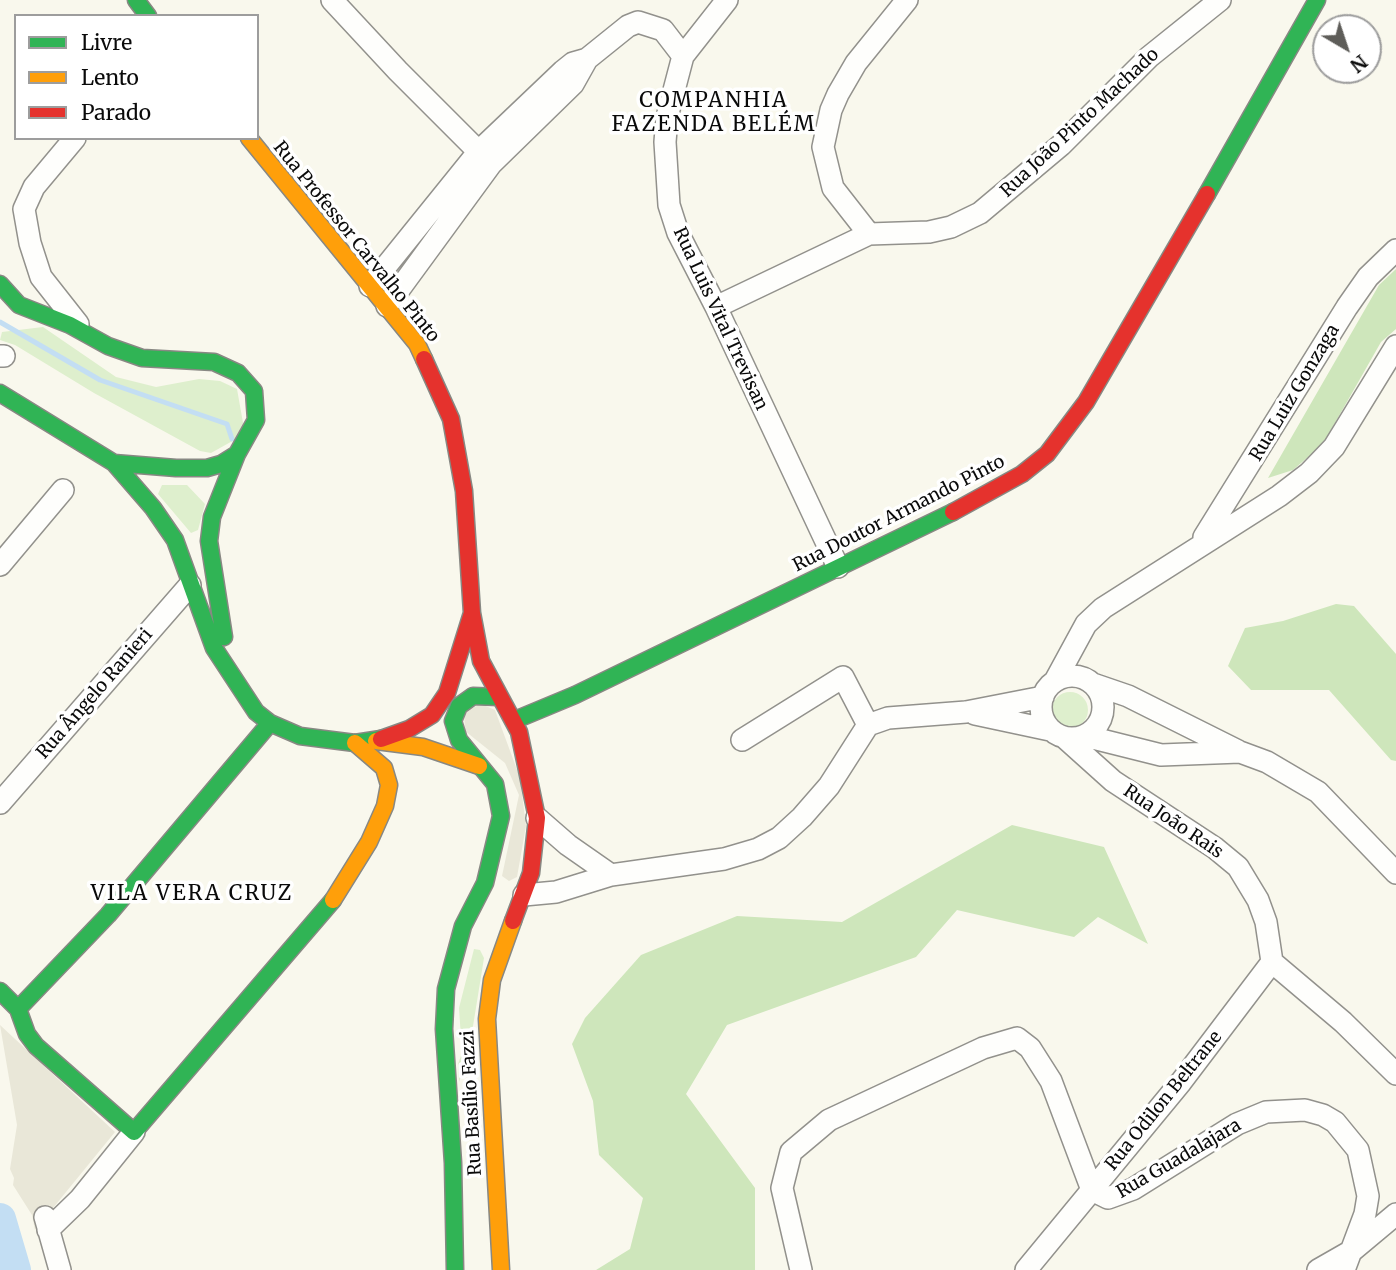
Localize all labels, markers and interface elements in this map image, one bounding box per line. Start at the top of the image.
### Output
legend [14,14,259,140]
north arrow [1312,14,1382,84]
text: Livre [81,29,132,56]
street label: Rua João Pinto Machado [996,44,1164,202]
text: N [1346,50,1372,78]
text: Lento [81,64,139,91]
district label: COMPANHIA FAZENDA BELÉM [613,88,815,138]
text: Parado [81,99,151,126]
street label: Rua Professor Carvalho Pinto [268,137,444,347]
street label: Rua Luis Vital Trevisan [668,224,772,414]
street label: Rua Luiz Gonzaga [1246,321,1344,465]
street label: Rua Doutor Armando Pinto [790,451,1008,577]
street label: Rua Ângelo Ranieri [33,624,157,764]
street label: Rua João Rais [1119,781,1227,863]
district label: VILA VERA CRUZ [92,881,292,907]
street label: Rua Odilon Beltrane [1101,1027,1227,1175]
street label: Rua Basílio Fazzi [457,1030,487,1176]
street label: Rua Guadalajara [1113,1115,1245,1203]

